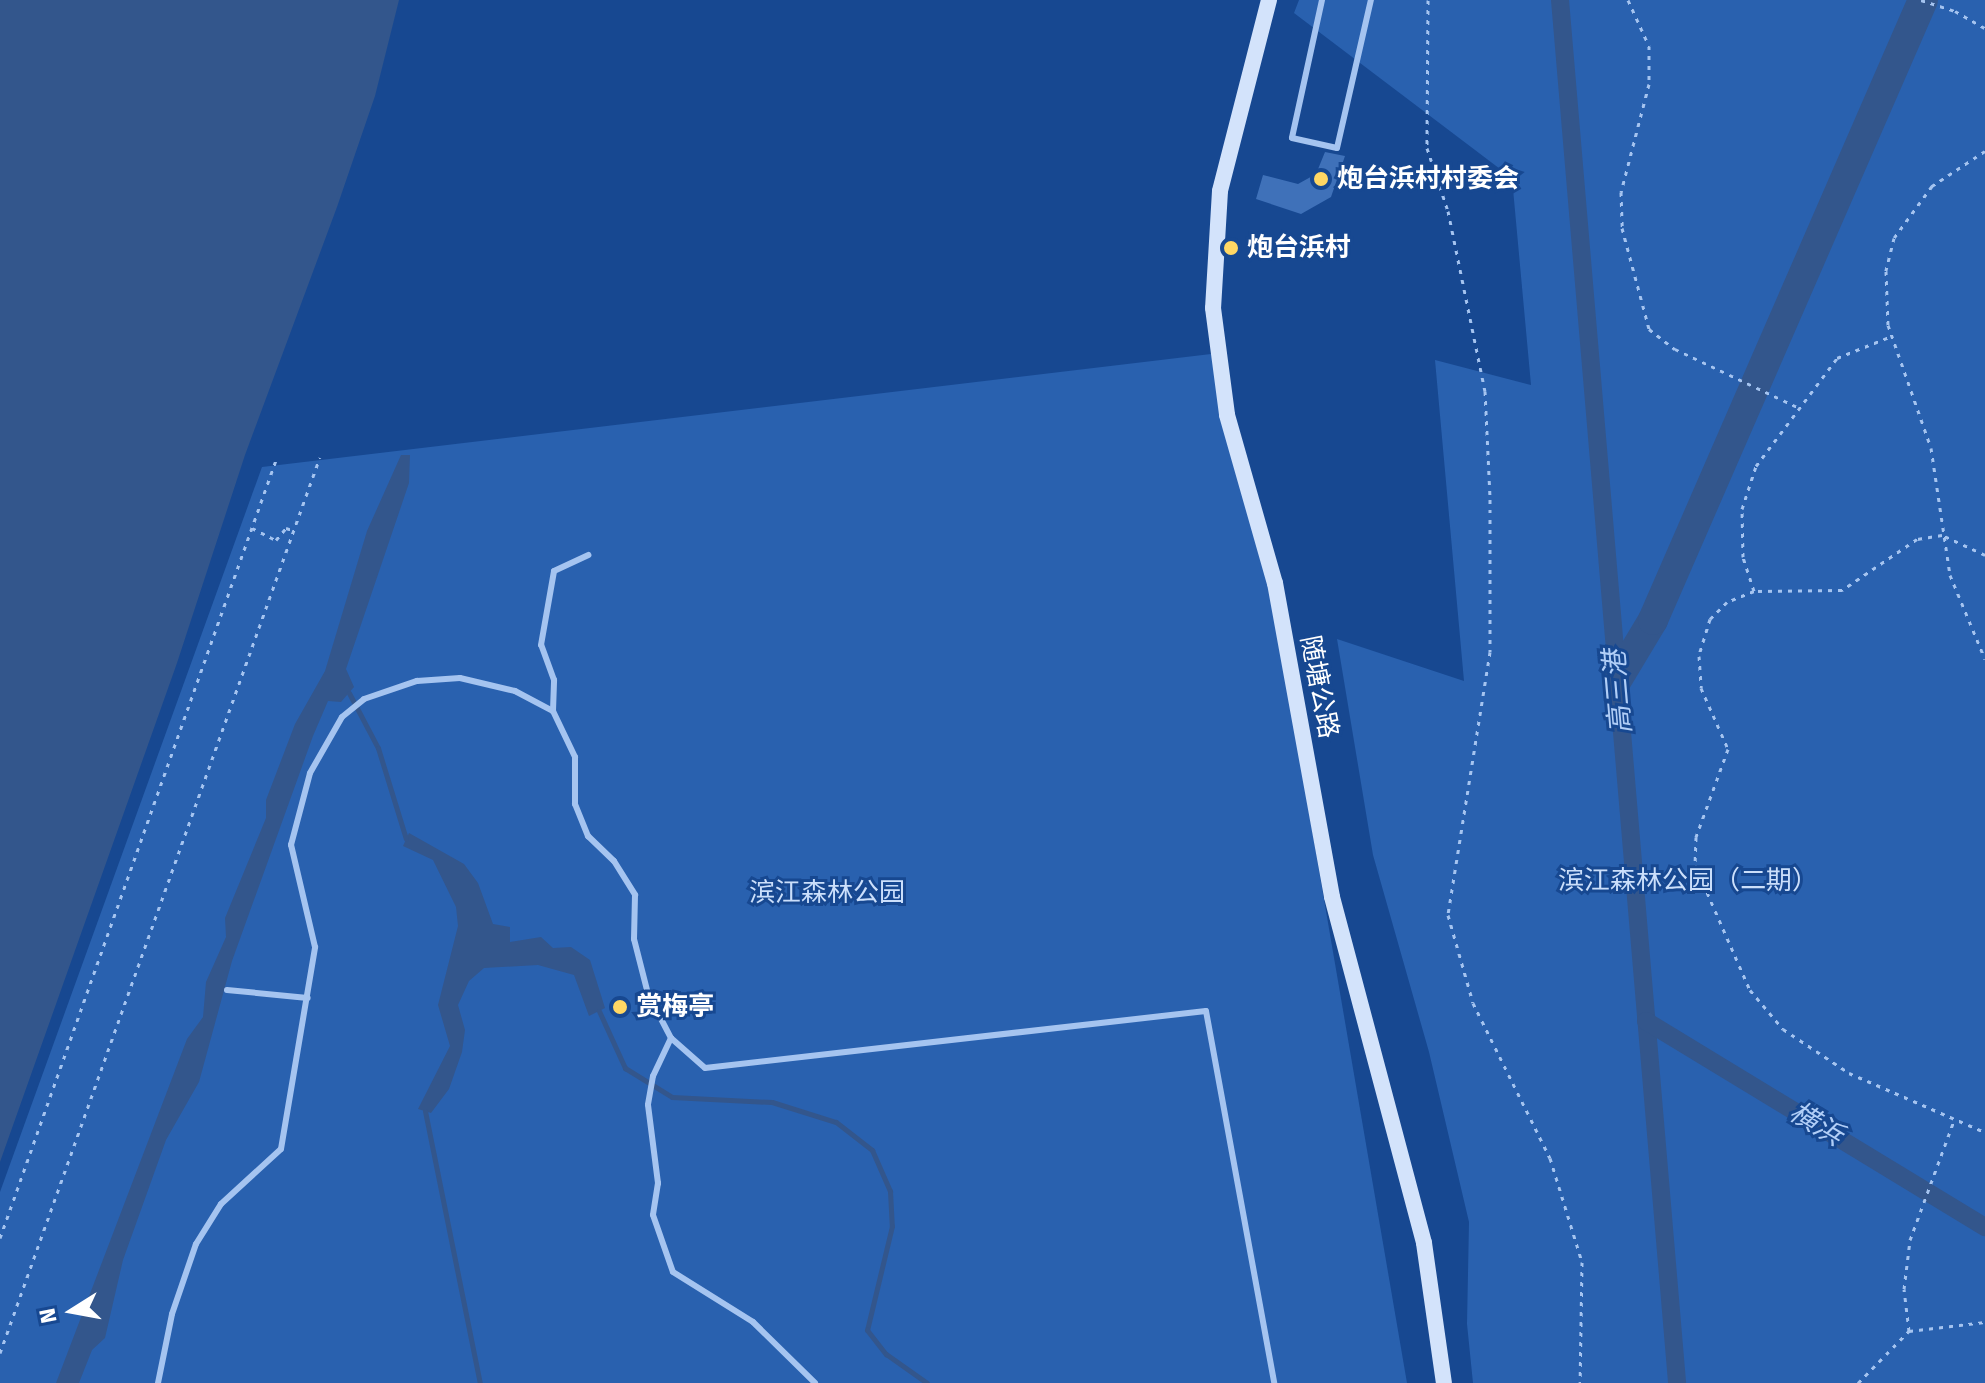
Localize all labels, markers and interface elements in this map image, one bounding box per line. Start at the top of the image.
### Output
place label: 炮台浜村村委会 [1337,163,1519,195]
marker: 炮台浜村村委会 [1312,170,1330,188]
place label: 炮台浜村 [1247,232,1351,264]
marker: 炮台浜村 [1222,239,1240,257]
street label: 随塘公路 [1294,633,1344,741]
water label: 高三港 [1598,649,1638,735]
park label: 滨江森林公园（二期） [1558,865,1818,897]
park label: 滨江森林公园 [749,877,905,909]
place label: 赏梅亭 [636,991,714,1023]
marker: 赏梅亭 [611,998,629,1016]
water label: 横浜 [1783,1095,1849,1153]
north arrow [32,1271,112,1351]
text: N [33,1306,63,1325]

